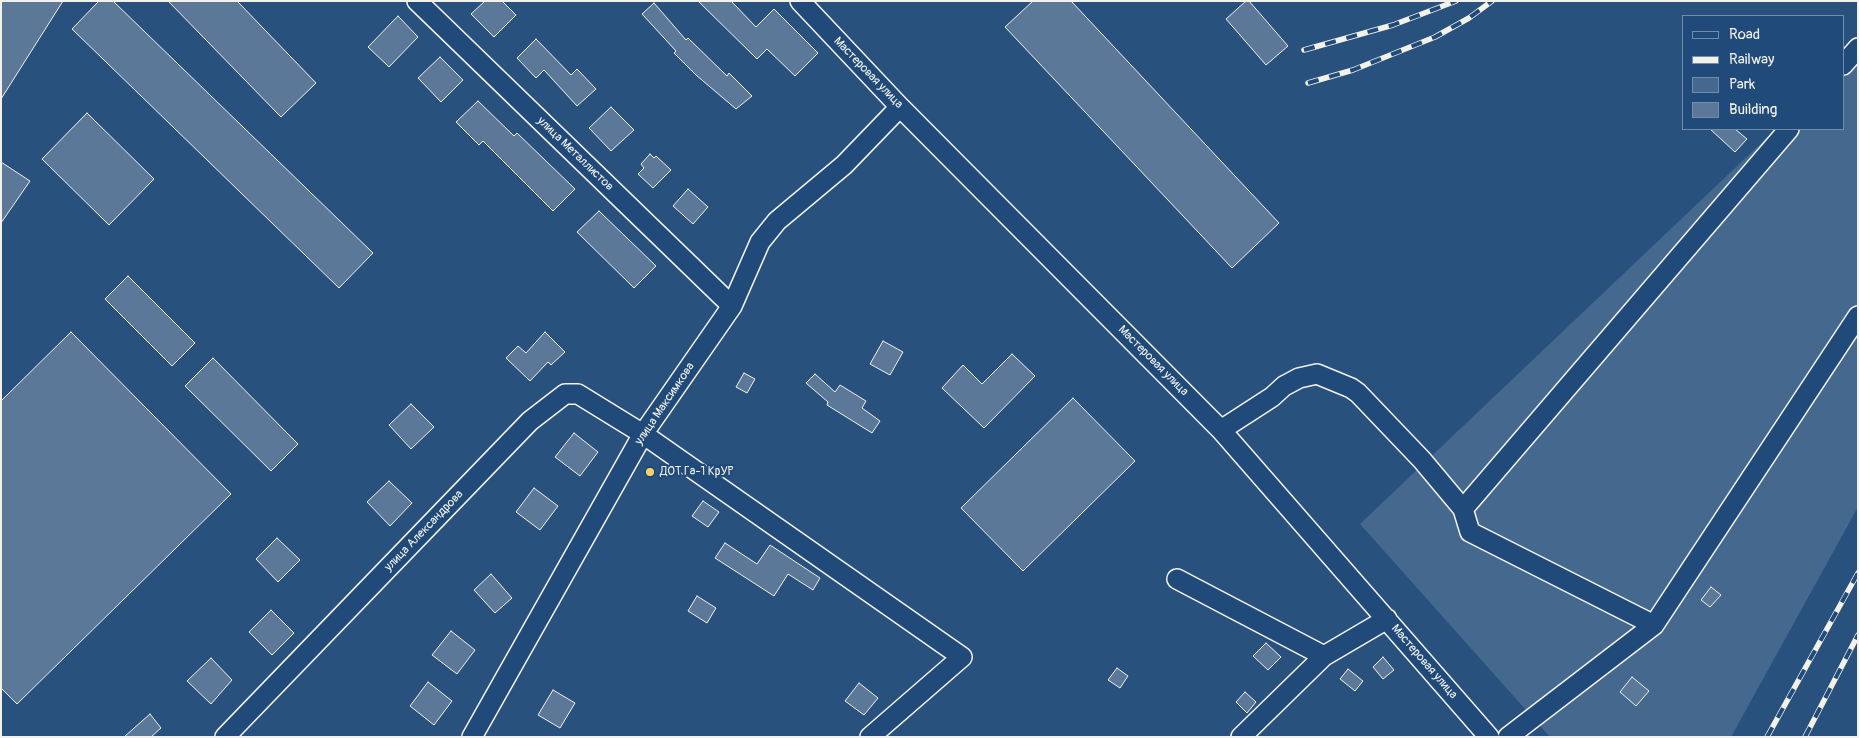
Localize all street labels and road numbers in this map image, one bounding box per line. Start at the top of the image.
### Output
street label: Мастеровая улица [830,34,906,112]
street label: улица Металлистов [534,114,616,194]
street label: Мастеровая улица [1115,323,1191,399]
street label: улица Максимкова [632,360,698,448]
street label: улица Александрова [382,487,466,575]
street label: Мастеровая улица [1388,622,1460,702]

